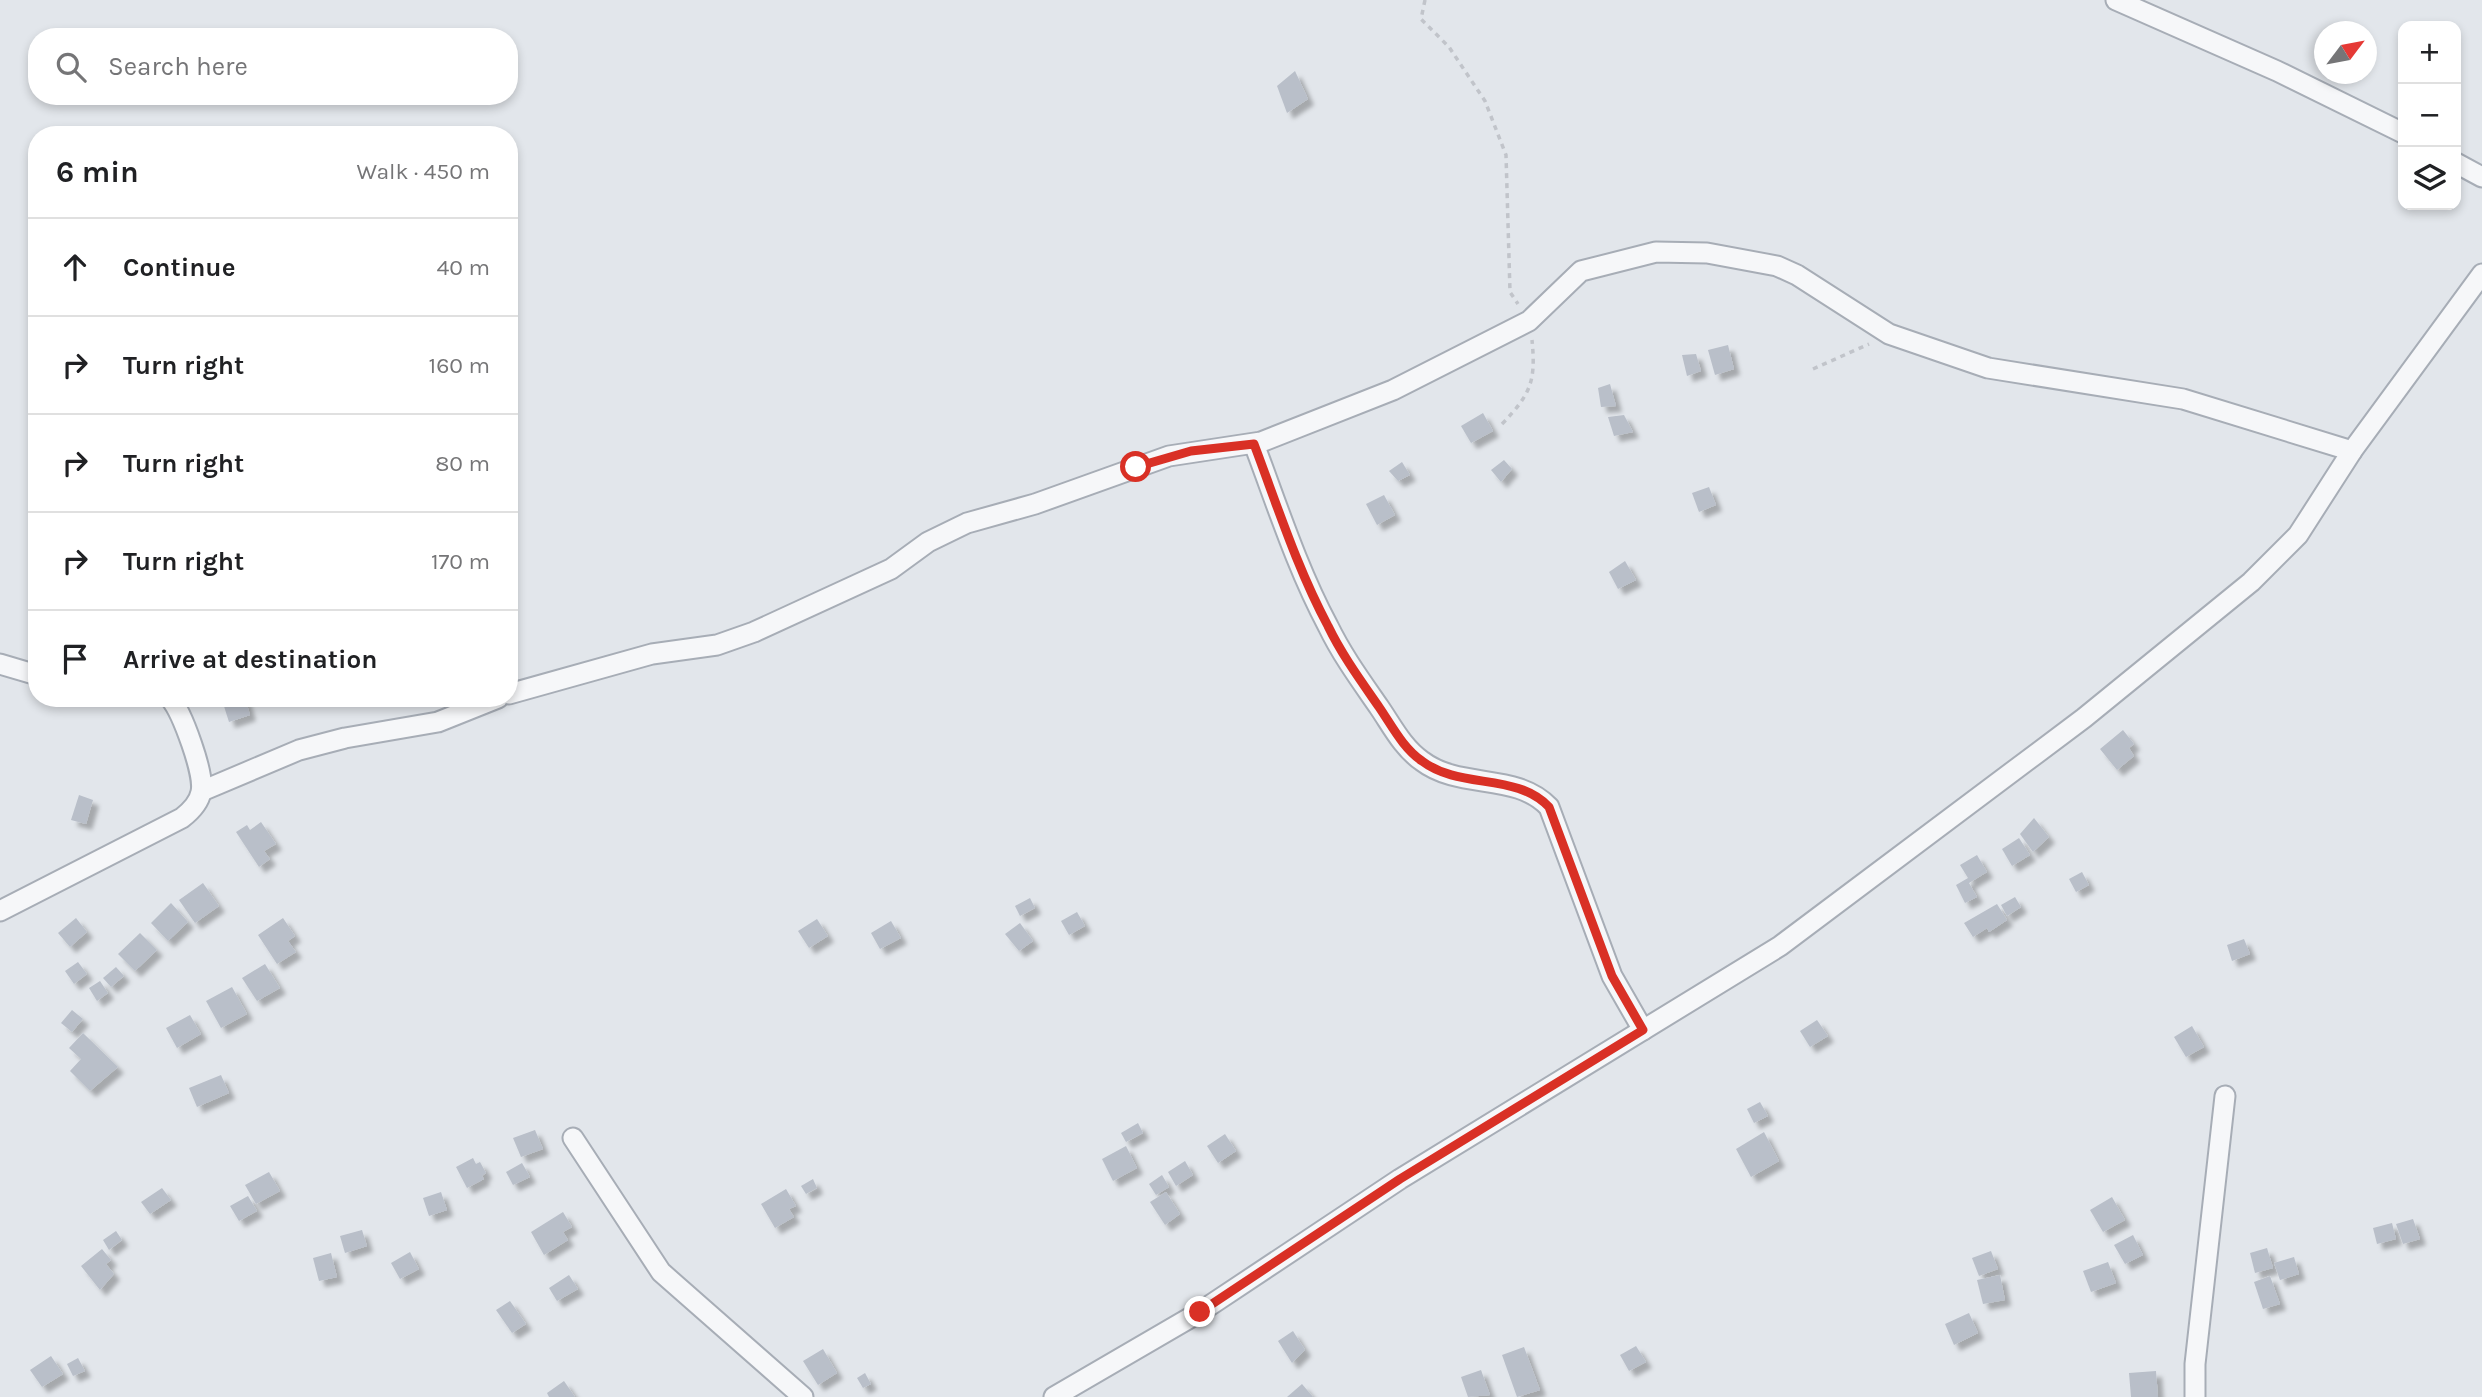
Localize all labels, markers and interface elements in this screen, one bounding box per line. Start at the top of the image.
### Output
north arrow [2314,21,2377,84]
map controls [2398,21,2461,210]
button: + [2398,21,2461,84]
search box [28,28,518,105]
icon: search [52,48,90,86]
text: Search here [108,51,248,82]
button: − [2398,84,2461,147]
button: layers [2398,147,2461,210]
text: 6 min [56,154,139,190]
text: Walk · 450 m [357,158,490,185]
icon: ahead [56,248,94,286]
text: Continue [123,252,235,283]
text: 40 m [437,254,490,281]
icon: right [56,346,94,384]
text: Turn right [123,350,244,381]
text: 160 m [429,352,490,379]
icon: right [56,444,94,482]
text: Turn right [123,448,244,479]
text: 80 m [435,450,490,477]
route start [1120,451,1151,482]
icon: right [56,542,94,580]
text: Turn right [123,546,244,577]
text: 170 m [431,548,490,575]
icon: arrive [56,640,94,678]
text: Arrive at destination [123,644,377,675]
route end [1184,1296,1215,1327]

